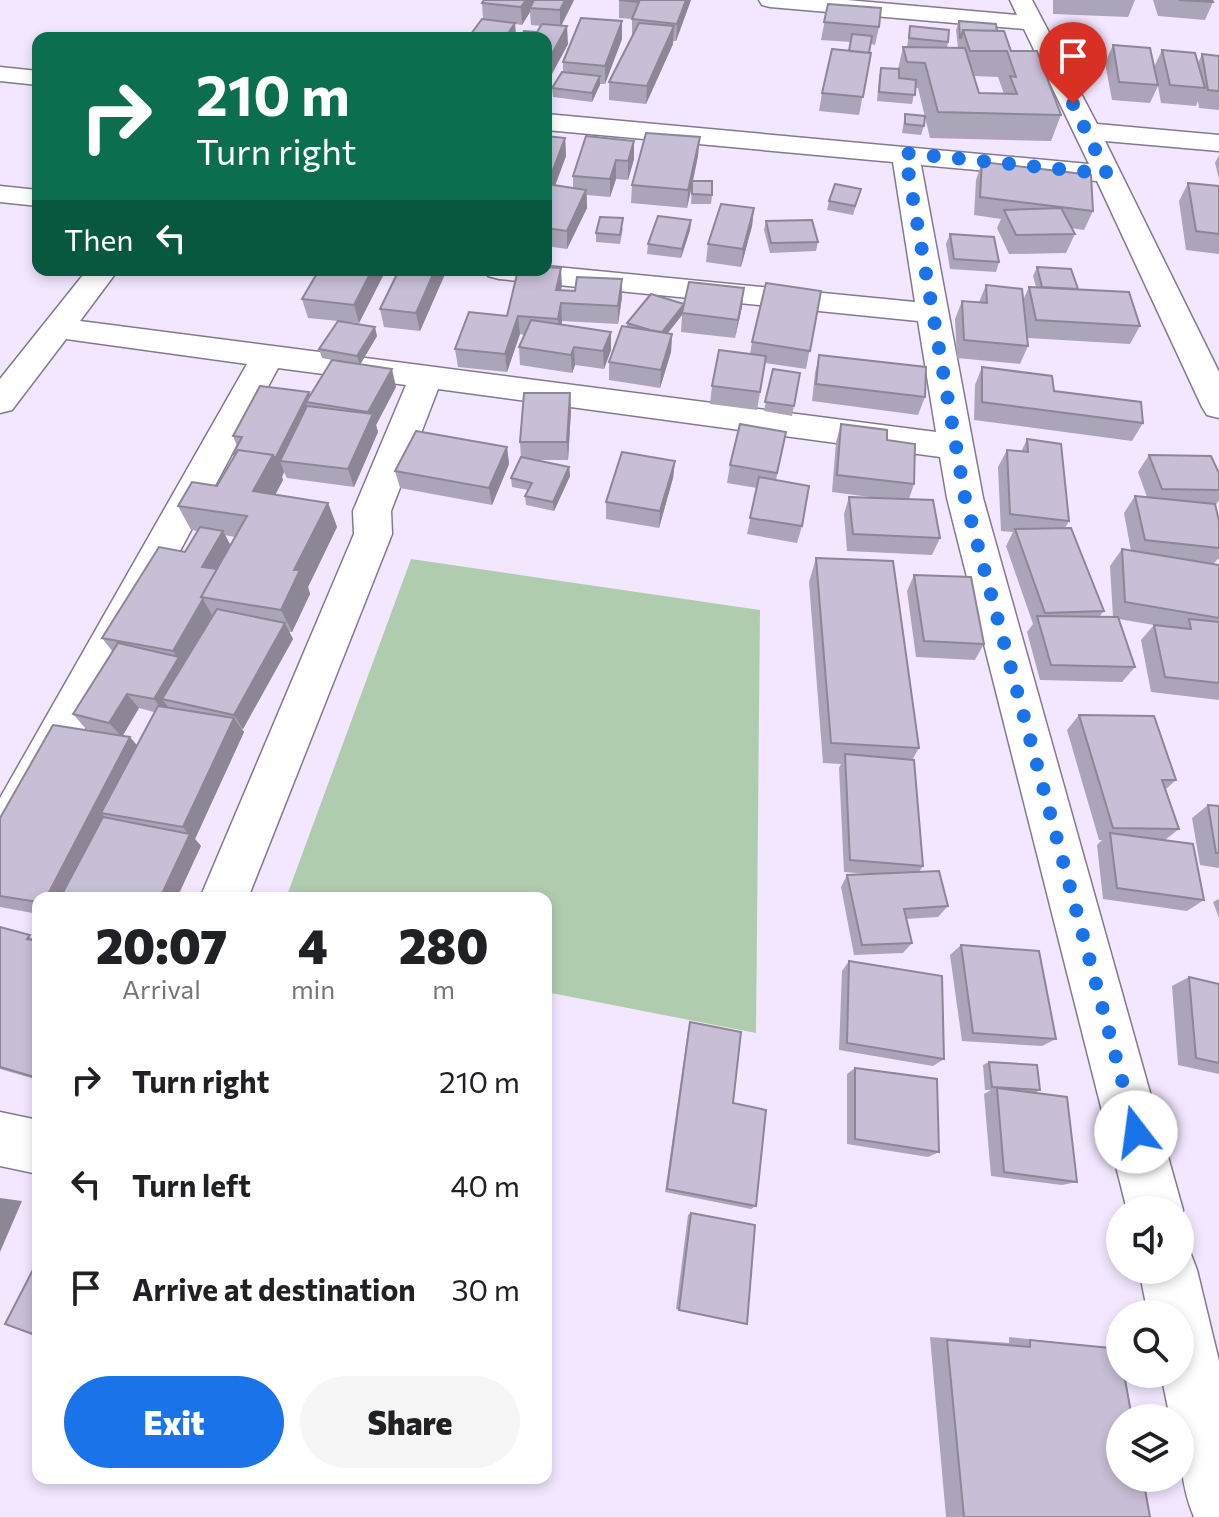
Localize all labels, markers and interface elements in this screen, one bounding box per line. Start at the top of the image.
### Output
pin [1039,22,1107,104]
icon: arrive [1051,34,1095,78]
text: 210 m [196,59,350,128]
icon: right [64,64,168,168]
text: Turn right [196,128,357,172]
icon: left [149,216,193,260]
text: Then [64,220,133,257]
text: 20:07 [96,915,227,974]
text: 4 [298,915,328,974]
text: 280 [399,915,488,974]
text: Arrival [122,973,201,1004]
text: min [291,973,335,1004]
text: m [432,973,455,1004]
icon: right [64,1058,108,1102]
text: Turn right [132,1062,269,1099]
text: 210 m [439,1062,520,1099]
position arrow [1094,1090,1178,1174]
icon: left [64,1162,108,1206]
text: Turn left [132,1166,251,1203]
text: 40 m [451,1166,520,1203]
map controls [1106,1196,1194,1492]
button: sound [1106,1196,1194,1284]
icon: arrive [64,1266,108,1310]
text: Arrive at destination [132,1270,416,1307]
text: 30 m [451,1270,520,1307]
button: search [1106,1300,1194,1388]
button: Exit [64,1376,284,1468]
button: Share [300,1376,520,1468]
button: layers [1106,1404,1194,1492]

